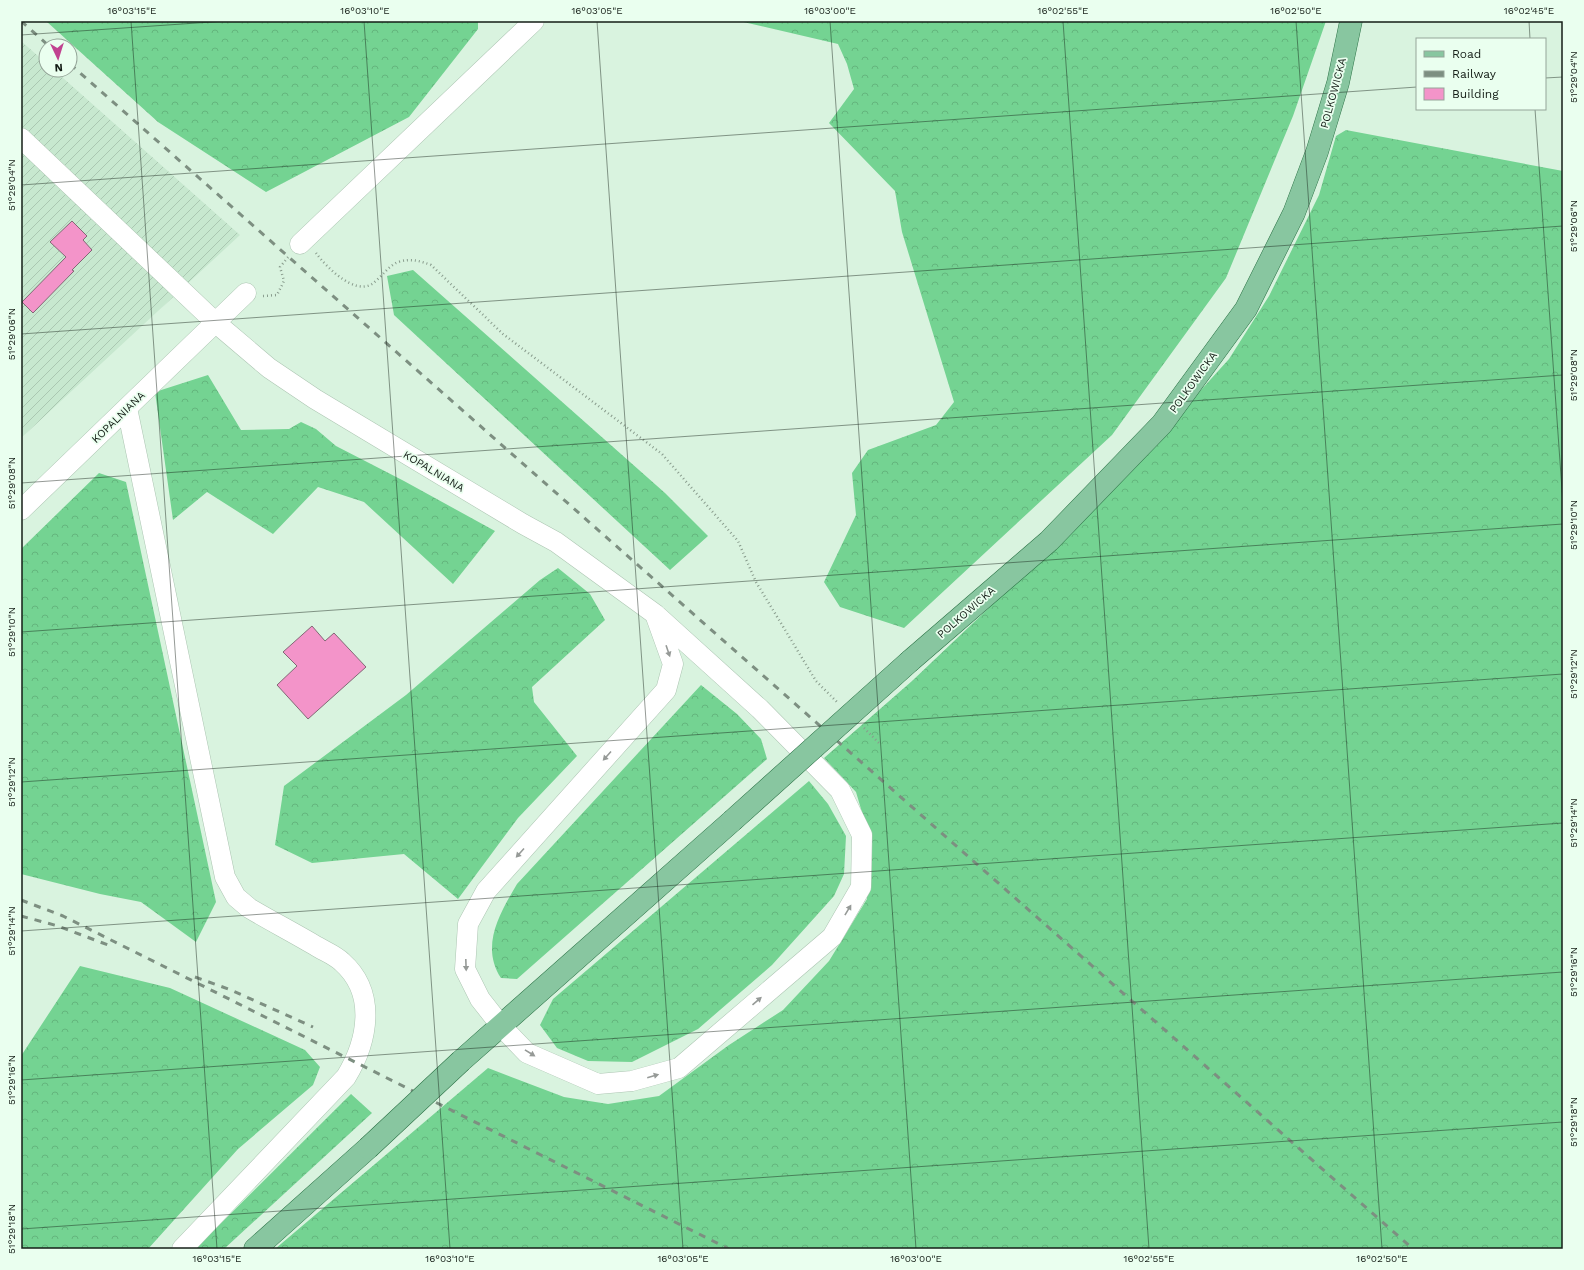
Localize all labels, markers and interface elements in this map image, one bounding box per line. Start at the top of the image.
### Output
text: 16°03'15"E [108,5,156,16]
text: 16°03'10"E [340,5,390,16]
text: 16°03'05"E [571,5,623,16]
text: 16°03'00"E [804,5,856,16]
text: 16°02'55"E [1037,5,1089,16]
text: 16°02'50"E [1270,5,1322,16]
text: 16°02'45"E [1504,5,1554,16]
north arrow [38,38,78,78]
legend [1416,38,1546,110]
text: Road [1452,47,1481,61]
text: 51°29'04"N [1568,51,1579,103]
street label: POLKOWICKA [1318,56,1349,130]
text: N [54,61,63,74]
text: Railway [1452,67,1497,81]
text: Building [1452,87,1499,101]
text: 51°29'04"N [6,159,17,211]
text: 51°29'06"N [1568,200,1579,252]
text: 51°29'06"N [6,308,17,360]
street label: POLKOWICKA [1167,349,1220,415]
text: 51°29'08"N [1568,349,1579,401]
street label: KOPALNIANA [89,389,148,446]
street label: KOPALNIANA [401,448,467,495]
text: 51°29'08"N [6,457,17,509]
text: 51°29'10"N [1568,500,1579,550]
street label: POLKOWICKA [935,584,998,641]
text: 51°29'10"N [6,607,17,657]
one-way arrow [665,645,671,657]
text: 51°29'12"N [1568,649,1579,699]
one-way arrow [602,751,612,761]
text: 51°29'12"N [6,757,17,807]
text: 51°29'14"N [1568,798,1579,848]
one-way arrow [515,848,525,858]
one-way arrow [844,904,851,916]
text: 51°29'14"N [6,906,17,956]
text: 51°29'16"N [1568,947,1579,997]
one-way arrow [462,959,469,971]
one-way arrow [751,997,762,1006]
one-way arrow [524,1050,536,1057]
text: 51°29'16"N [6,1055,17,1105]
one-way arrow [647,1073,659,1079]
text: 51°29'18"N [1568,1097,1579,1147]
text: 51°29'18"N [6,1204,17,1254]
text: 16°03'15"E [193,1253,241,1264]
text: 16°03'10"E [425,1253,475,1264]
text: 16°03'05"E [657,1253,709,1264]
text: 16°03'00"E [890,1253,942,1264]
text: 16°02'55"E [1123,1253,1175,1264]
text: 16°02'50"E [1356,1253,1408,1264]

